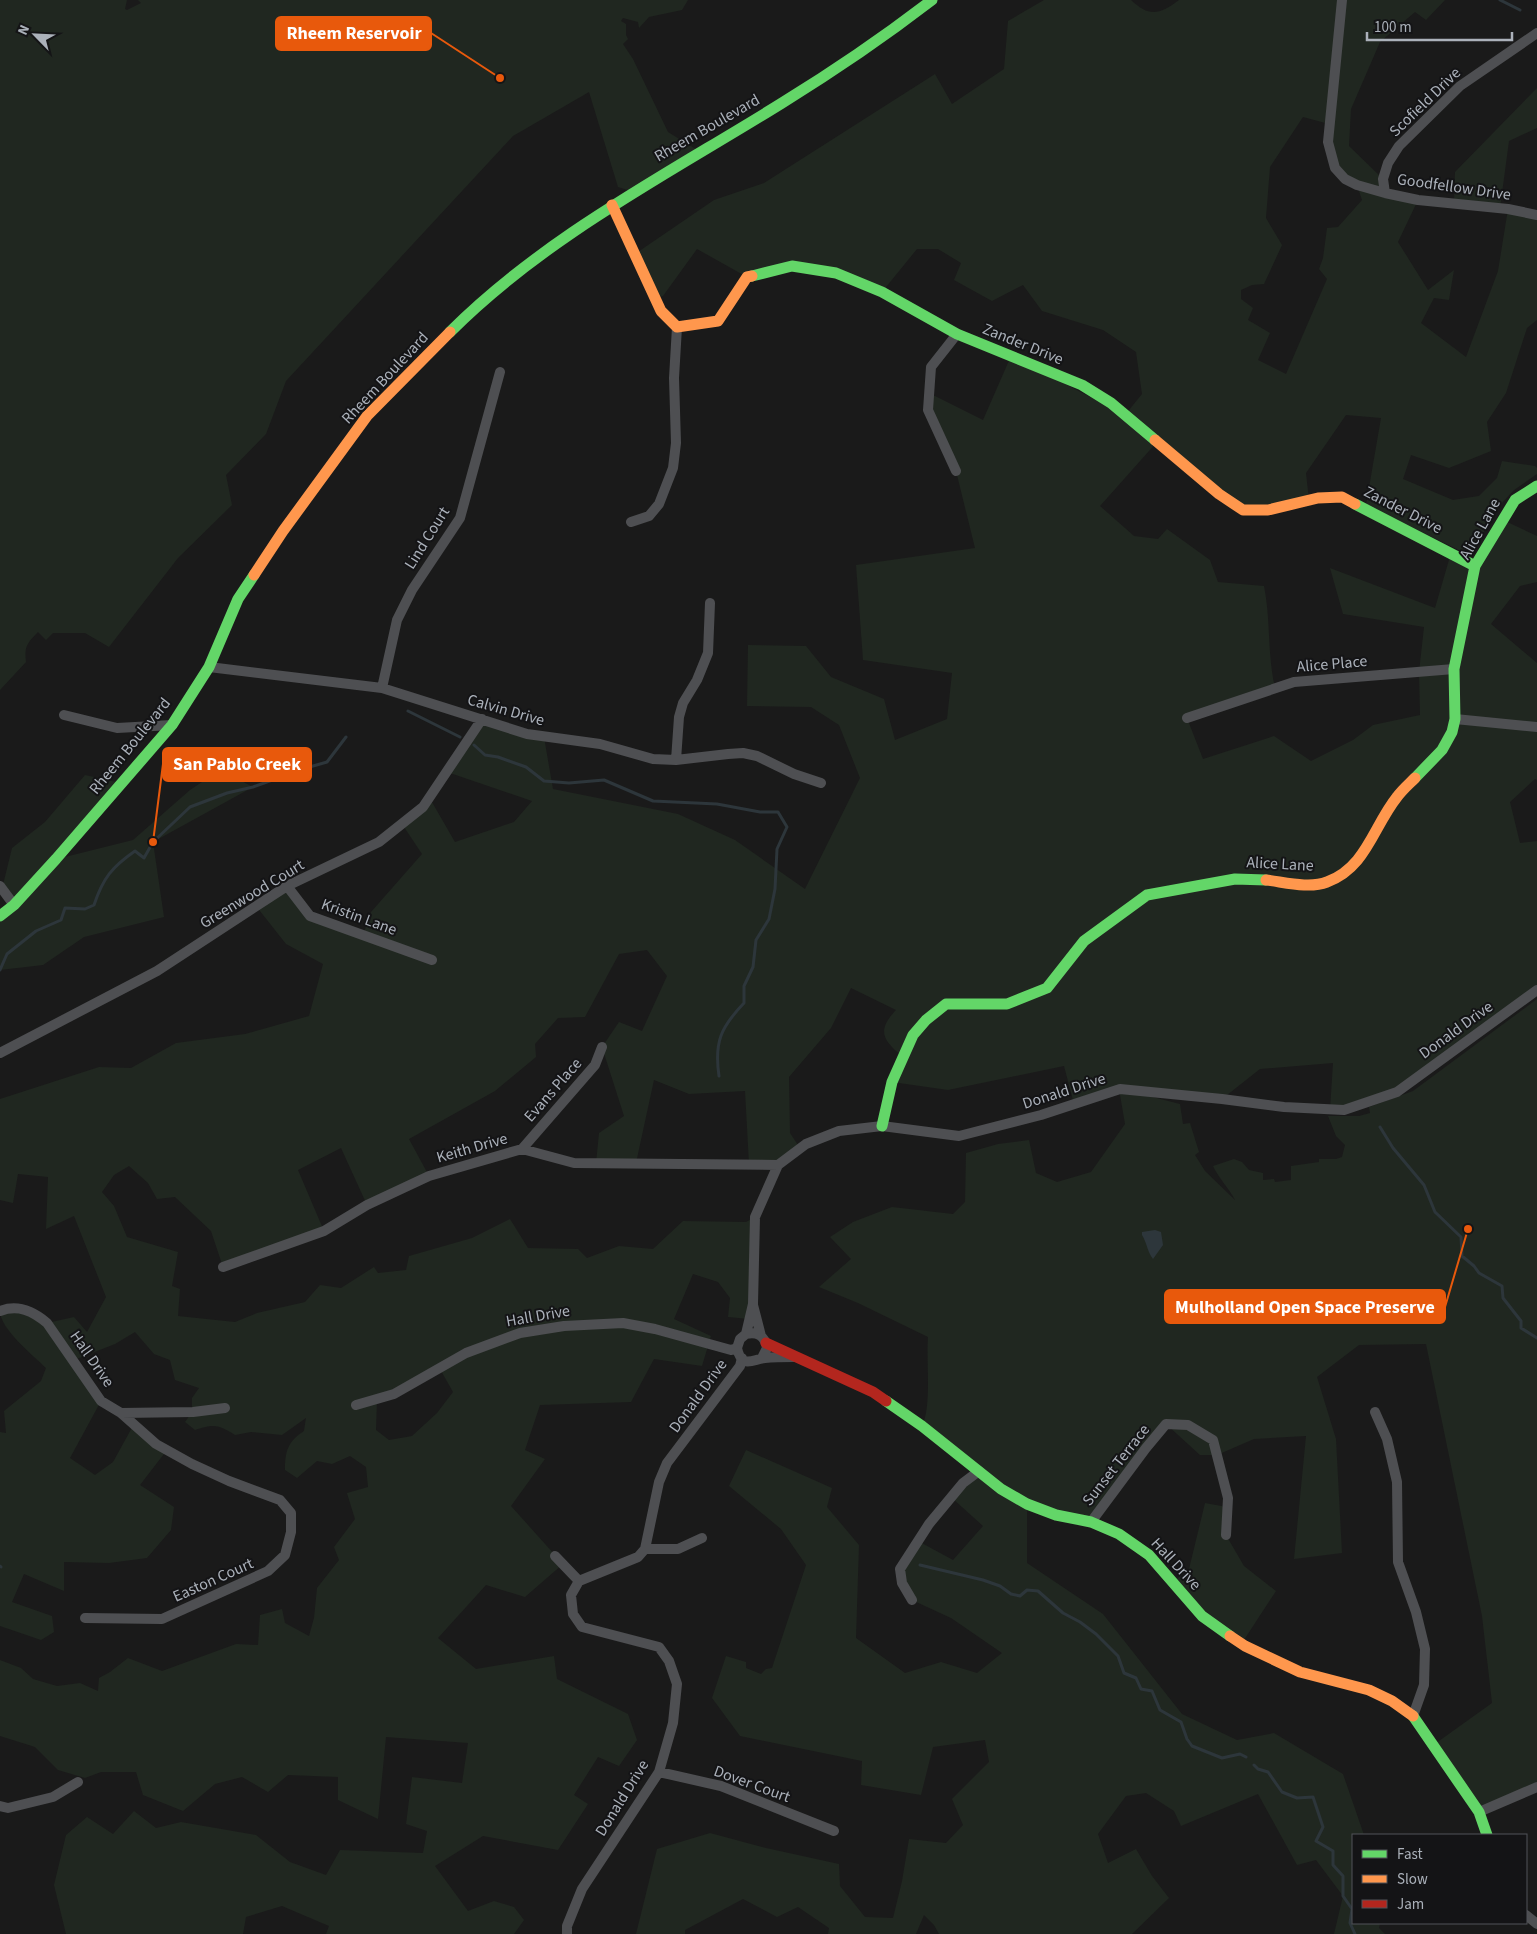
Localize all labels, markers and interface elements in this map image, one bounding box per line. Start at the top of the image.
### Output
north arrow [10,10,60,60]
scale bar [1367,10,1512,42]
callout: Rheem Reservoir [276,17,431,50]
text: 100 m [1374,17,1412,38]
text: Rheem Reservoir [286,21,422,46]
text: N [13,22,35,38]
street label: Scofield Drive [1384,62,1466,142]
street label: Rheem Boulevard [650,89,764,167]
street label: Goodfellow Drive [1396,168,1512,206]
street label: Zander Drive [979,318,1067,370]
street label: Rheem Boulevard [337,327,433,429]
street label: Zander Drive [1360,481,1446,539]
street label: Alice Lane [1454,494,1506,564]
street label: Lind Court [399,502,455,574]
street label: Alice Place [1296,650,1368,678]
street label: Calvin Drive [465,688,547,732]
street label: Rheem Boulevard [84,693,176,799]
callout: San Pablo Creek [163,748,311,781]
text: San Pablo Creek [173,752,301,777]
street label: Alice Lane [1246,851,1314,877]
street label: Greenwood Court [196,854,309,934]
street label: Kristin Lane [318,893,400,941]
street label: Donald Drive [1415,996,1497,1064]
street label: Evans Place [519,1053,587,1127]
street label: Donald Drive [1020,1067,1108,1115]
street label: Keith Drive [434,1127,510,1169]
callout: Mulholland Open Space Preserve [1165,1290,1445,1323]
text: Mulholland Open Space Preserve [1175,1295,1435,1320]
street label: Hall Drive [504,1300,572,1332]
street label: Hall Drive [64,1326,120,1392]
street label: Donald Drive [664,1355,732,1437]
street label: Sunset Terrace [1077,1419,1155,1510]
street label: Hall Drive [1146,1533,1206,1595]
street label: Easton Court [169,1552,257,1608]
street label: Donald Drive [590,1756,654,1840]
street label: Dover Court [711,1760,794,1808]
legend [1352,1834,1527,1924]
text: Fast [1397,1844,1423,1865]
text: Slow [1397,1869,1428,1890]
text: Jam [1397,1894,1424,1915]

